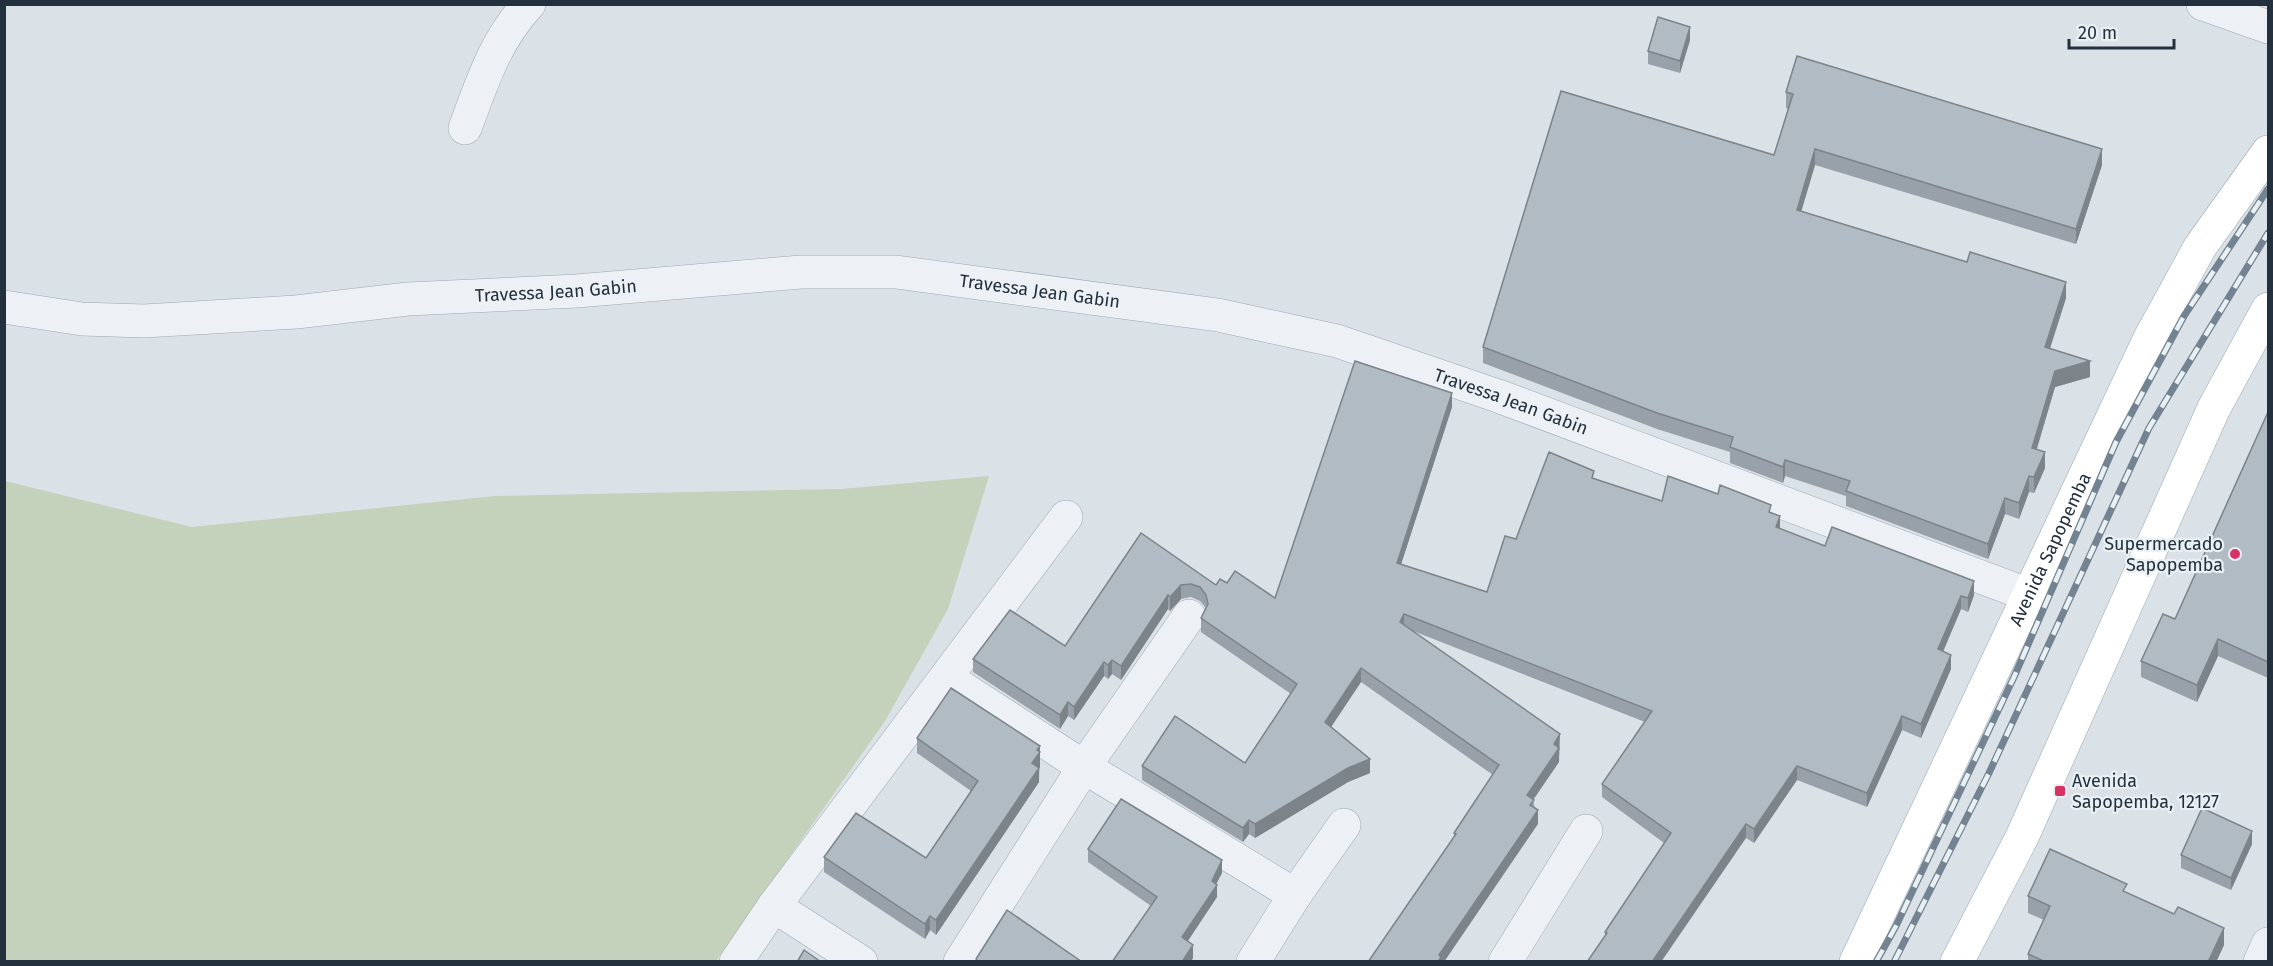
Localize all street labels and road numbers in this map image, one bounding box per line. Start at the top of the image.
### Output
street label: Travessa Jean Gabin [958,270,1122,313]
street label: Travessa Jean Gabin [474,275,638,307]
street label: Travessa Jean Gabin [1431,364,1591,440]
street label: Avenida Sapopemba [2005,469,2096,630]

